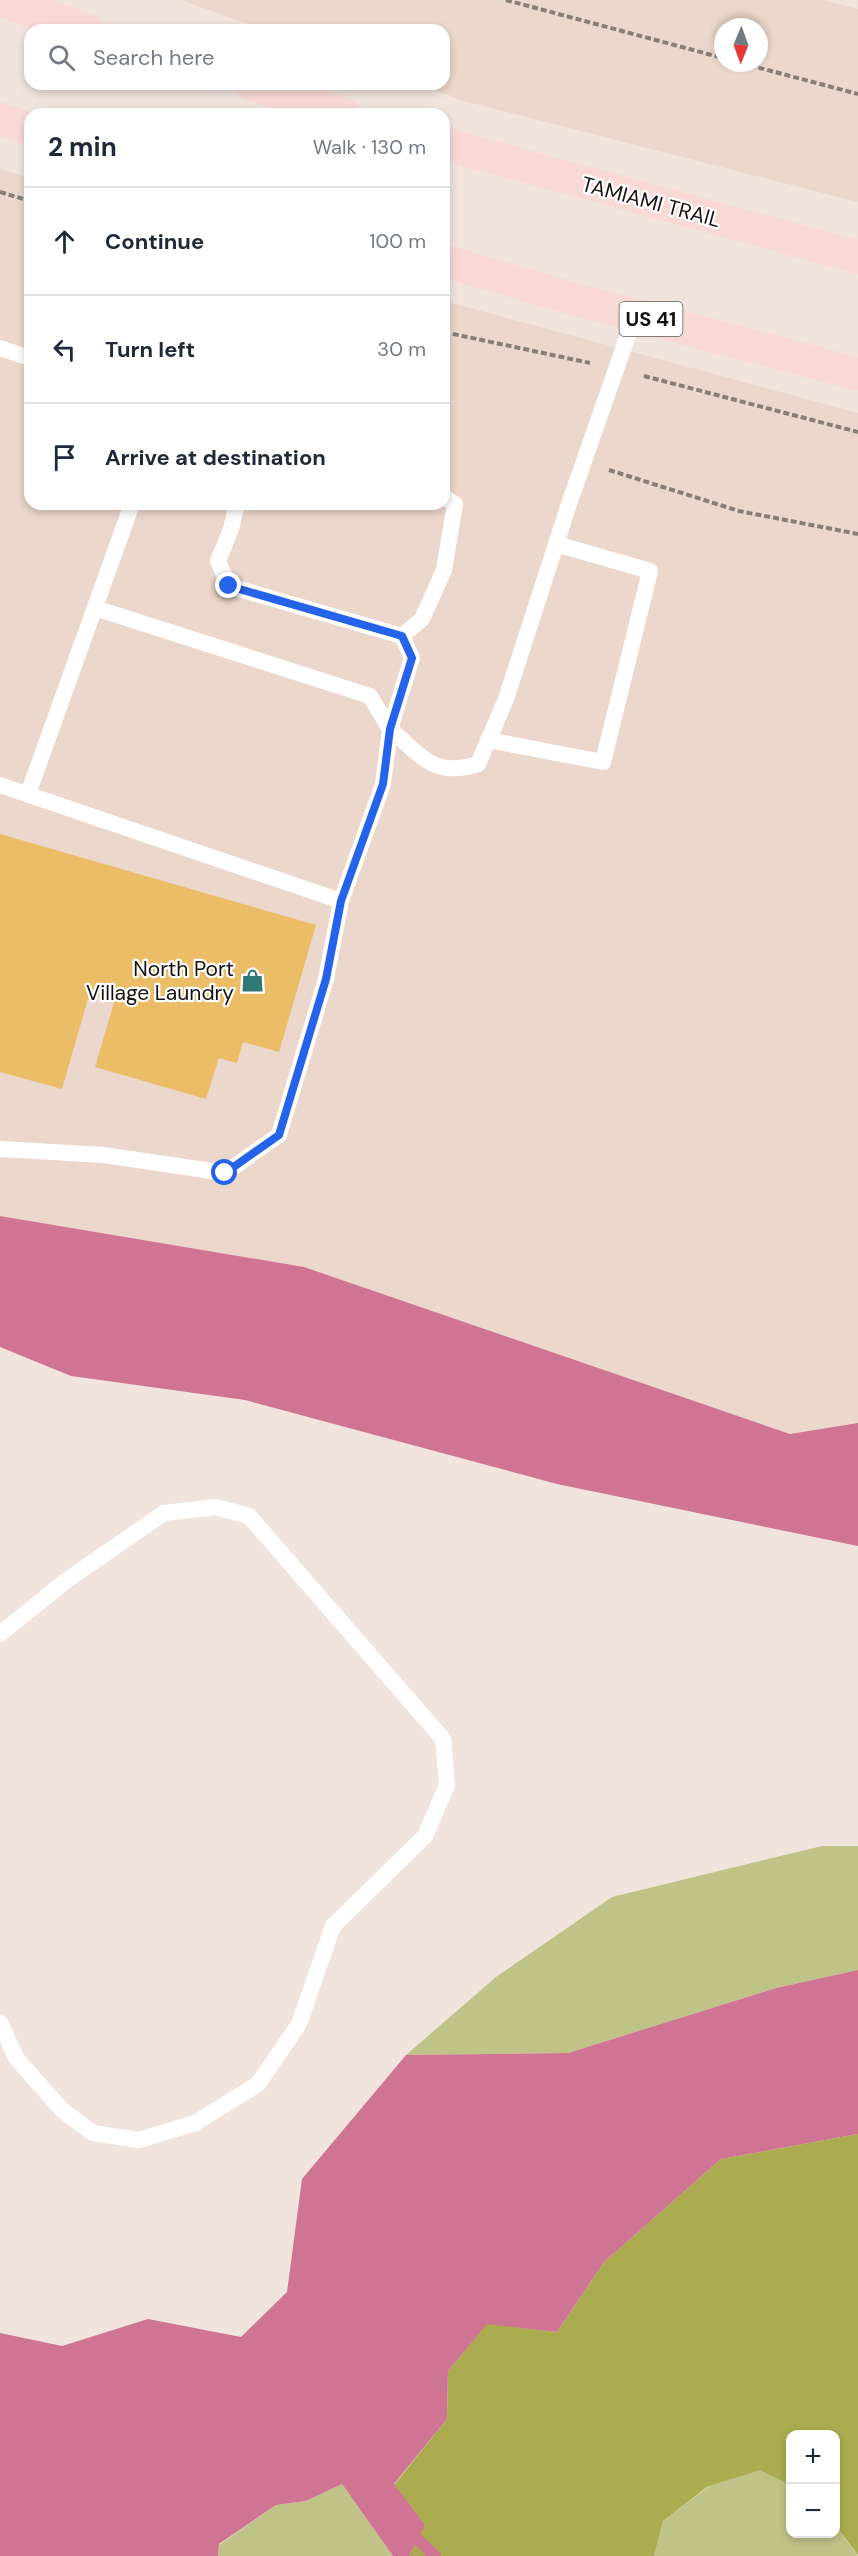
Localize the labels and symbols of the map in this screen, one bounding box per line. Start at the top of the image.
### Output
north arrow [714,18,768,72]
street label: TAMIAMI TRAIL [578,170,724,234]
road number: US 41 [620,302,682,336]
route end [215,572,241,598]
place label: North Port Village Laundry [86,955,234,1007]
shop icon: North Port Village Laundry [239,968,265,994]
route start [211,1159,237,1185]

